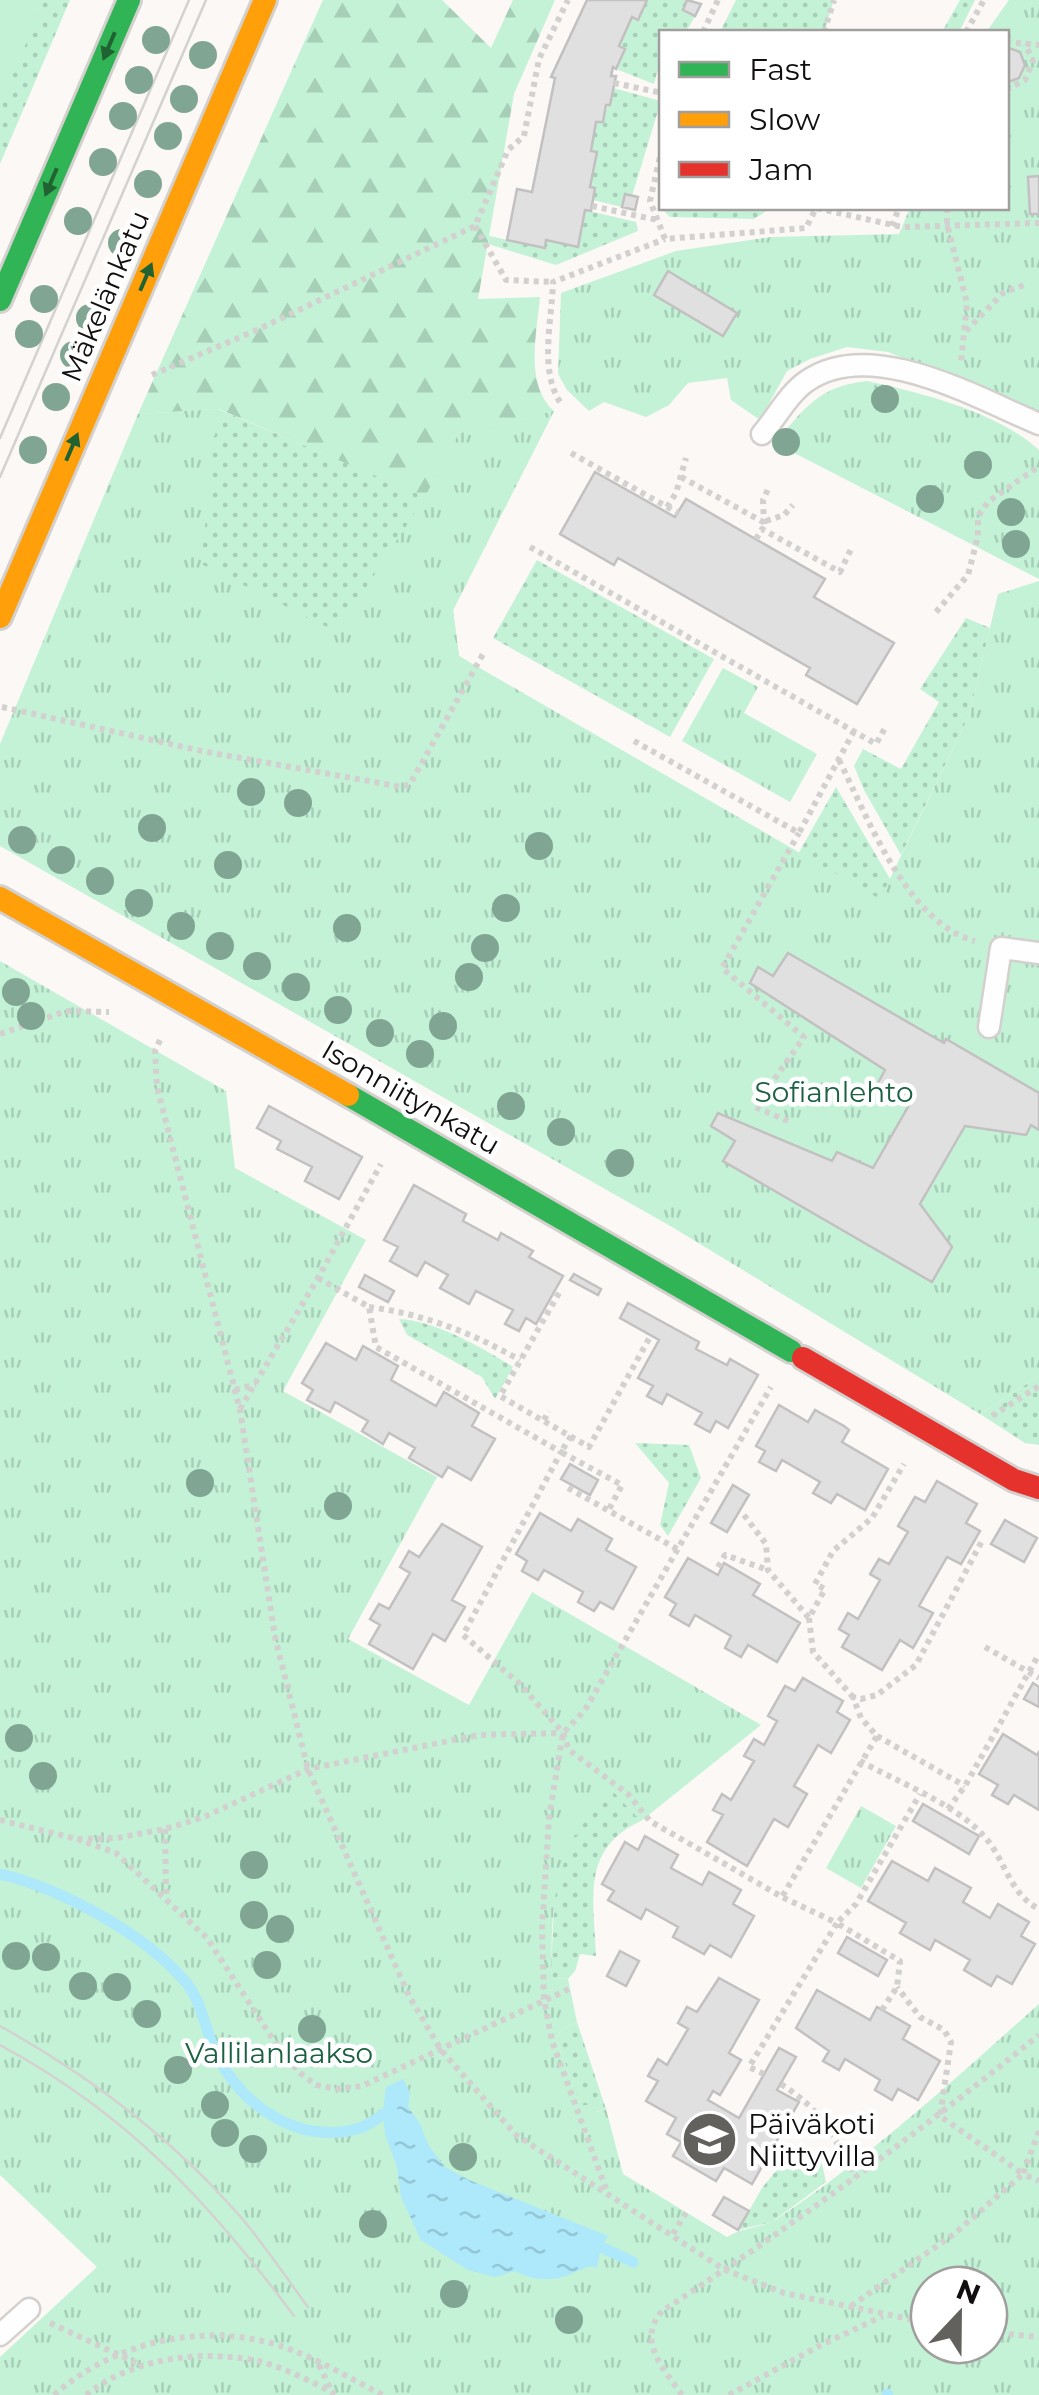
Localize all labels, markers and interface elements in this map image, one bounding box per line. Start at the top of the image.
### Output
legend [659,30,1009,210]
one-way arrow [101,31,117,61]
text: Fast [749,51,812,88]
text: Slow [749,101,821,138]
text: Jam [748,151,814,188]
one-way arrow [43,167,59,197]
street label: Mäkelänkatu [54,205,156,387]
one-way arrow [138,262,154,292]
one-way arrow [64,432,80,462]
street label: Isonniitynkatu [316,1032,506,1162]
park label: Sofianlehto [754,1075,914,1109]
park label: Vallilanlaakso [185,2036,373,2070]
place label: Päiväkoti Niittyvilla [748,2107,876,2173]
school or university icon: Päiväkoti Niittyvilla [679,2110,739,2170]
north arrow [909,2265,1009,2365]
text: N [952,2272,985,2312]

